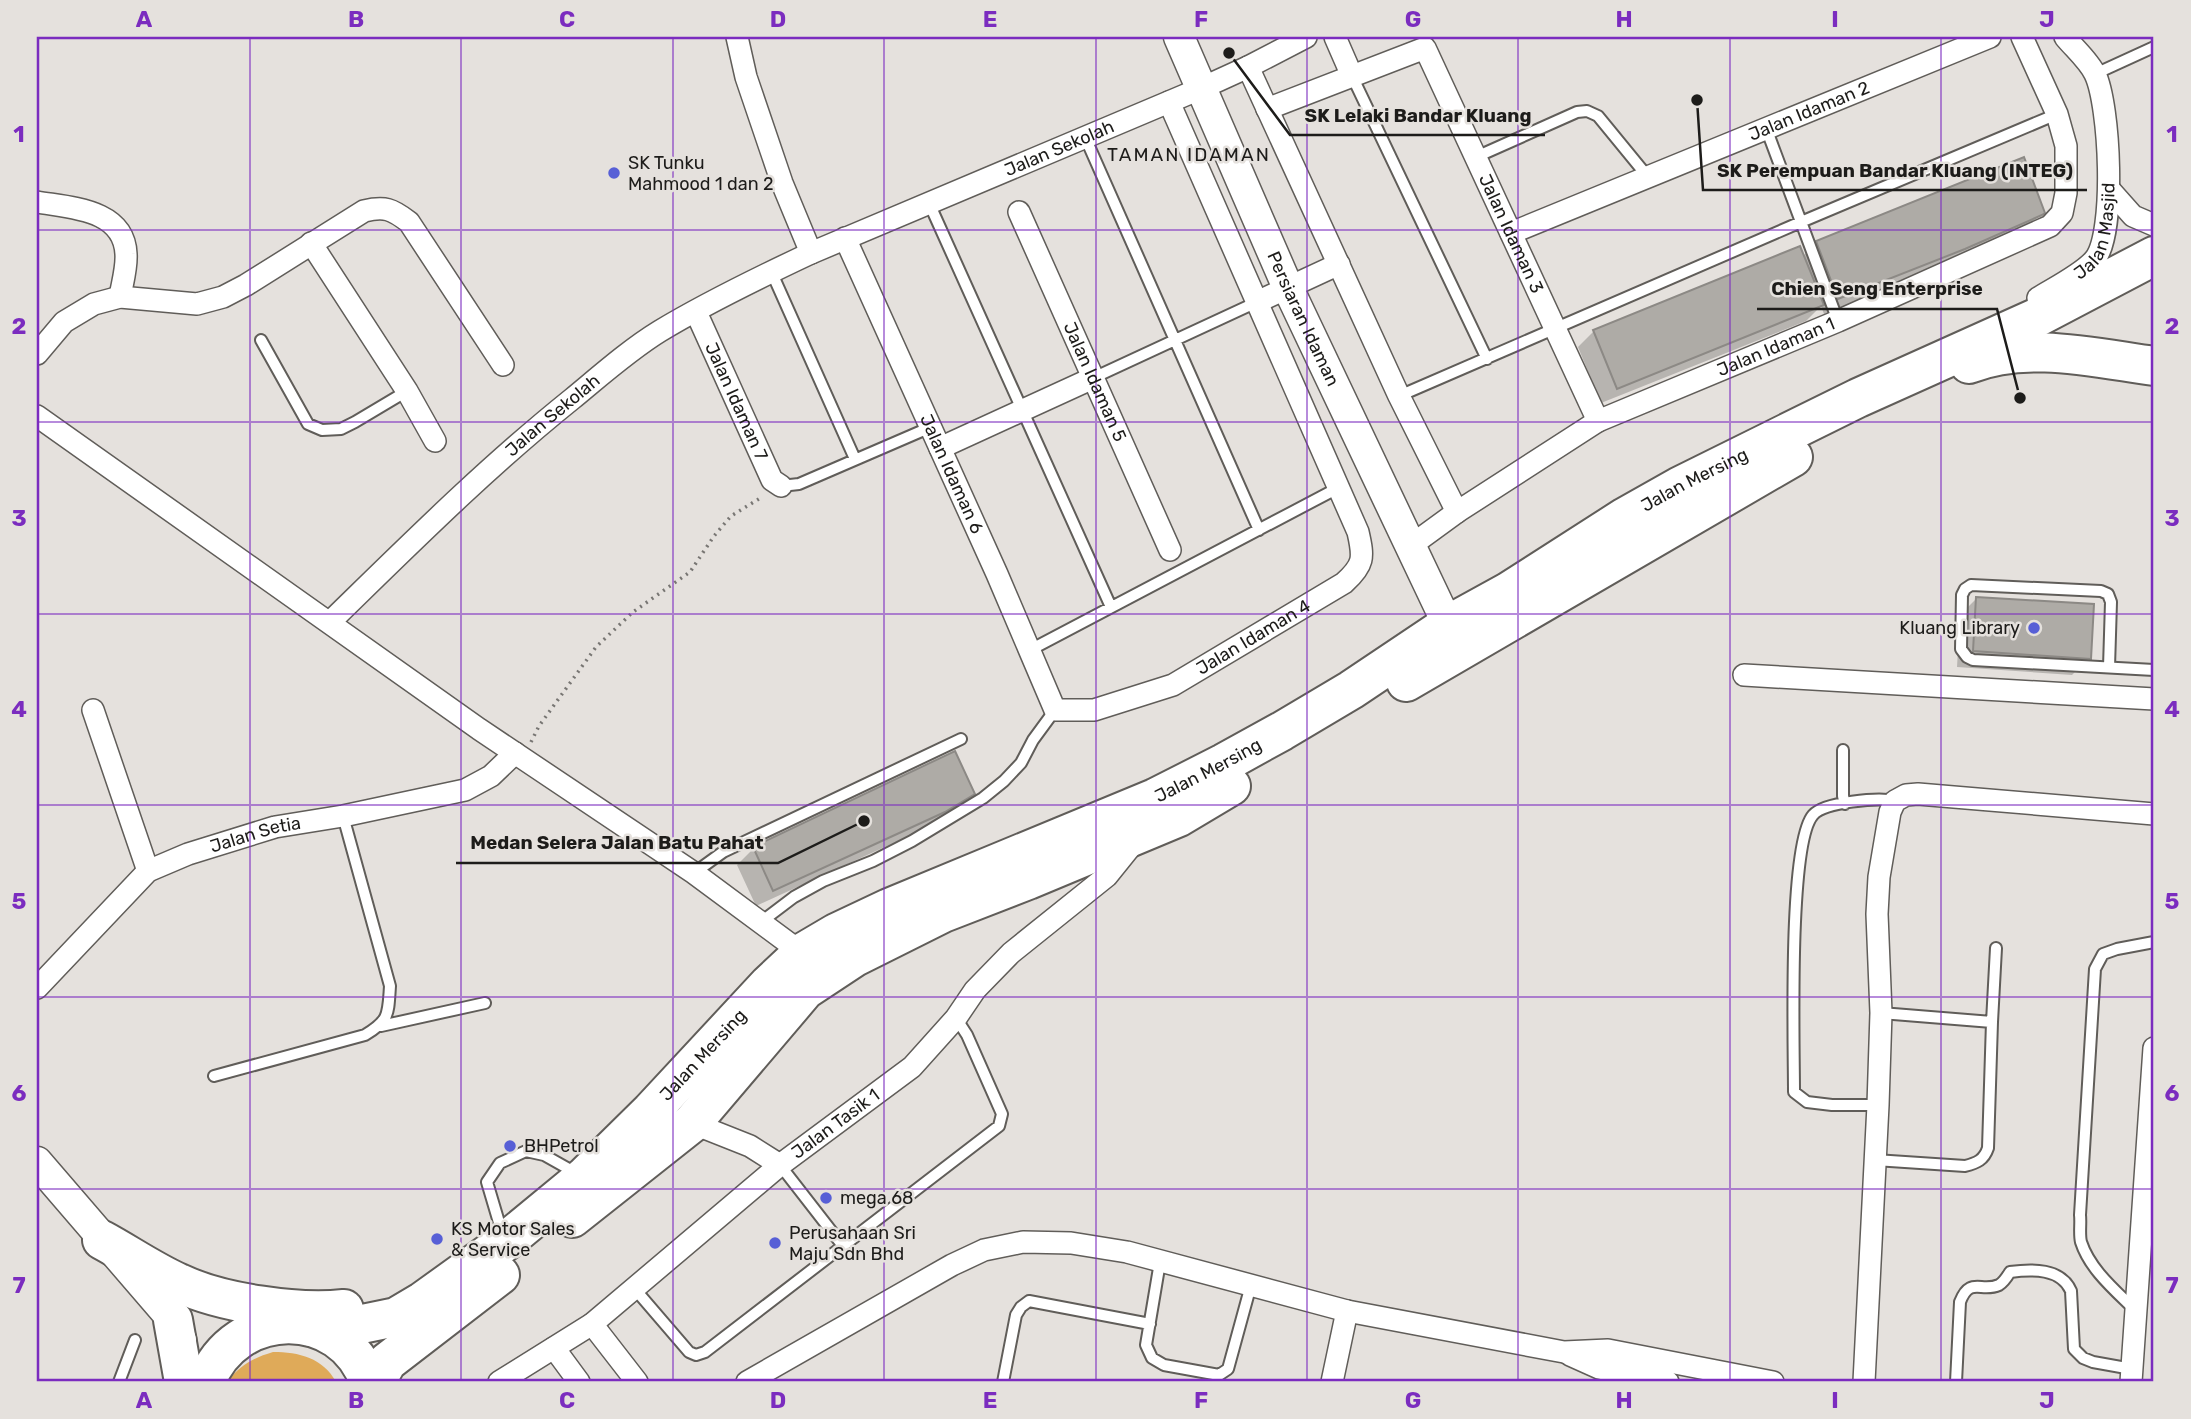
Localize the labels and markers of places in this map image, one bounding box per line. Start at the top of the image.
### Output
callout: SK Lelaki Bandar Kluang [1290,95,1545,135]
callout: SK Perempuan Bandar Kluang (INTEG) [1703,150,2087,190]
place label: SK Tunku Mahmood 1 dan 2 [628,152,774,195]
marker: SK Tunku Mahmood 1 dan 2 [606,165,622,181]
callout: Chien Seng Enterprise [1757,269,1997,309]
place label: Kluang Library [1899,617,2020,639]
marker: Kluang Library [2026,620,2042,636]
callout: Medan Selera Jalan Batu Pahat [456,823,778,863]
place label: BHPetrol [524,1135,599,1157]
marker: BHPetrol [502,1138,518,1154]
place label: mega 68 [840,1187,913,1209]
marker: mega 68 [818,1190,834,1206]
place label: KS Motor Sales & Service [451,1218,575,1261]
place label: Perusahaan Sri Maju Sdn Bhd [789,1222,916,1265]
marker: KS Motor Sales & Service [429,1231,445,1247]
marker: Perusahaan Sri Maju Sdn Bhd [767,1235,783,1251]

